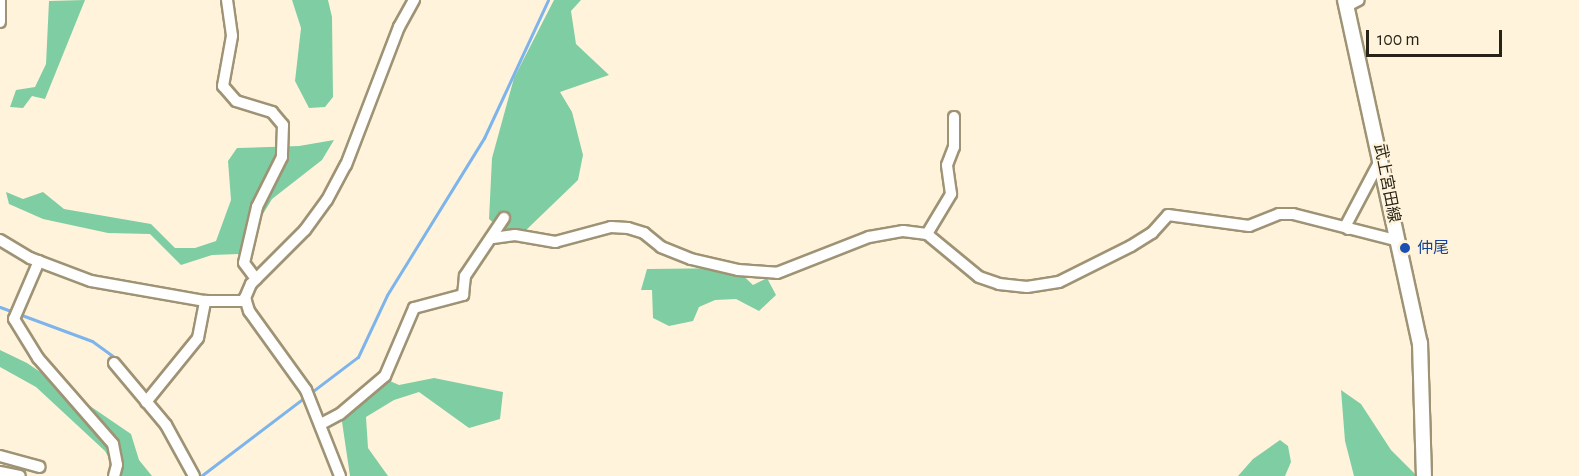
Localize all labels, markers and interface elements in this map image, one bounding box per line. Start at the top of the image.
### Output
scale bar [1369,18,1506,56]
text: 100 m [1377,31,1420,49]
street label: 武上宮田線 [1370,142,1404,224]
place label: 仲尾 [1417,238,1449,258]
marker: 仲尾 [1398,241,1412,255]

